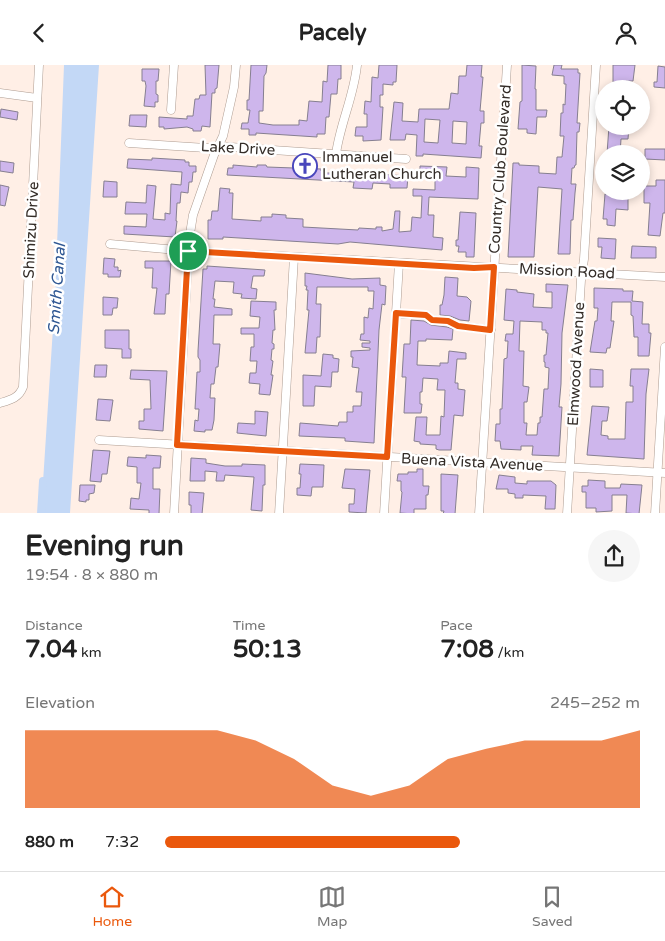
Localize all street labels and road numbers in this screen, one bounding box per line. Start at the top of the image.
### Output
street label: Country Club Boulevard [485,84,515,254]
street label: Lake Drive [200,137,276,159]
street label: Shimizu Drive [19,181,43,279]
street label: Mission Road [519,259,615,283]
street label: Elmwood Avenue [564,302,588,426]
street label: Buena Vista Avenue [400,449,544,475]

